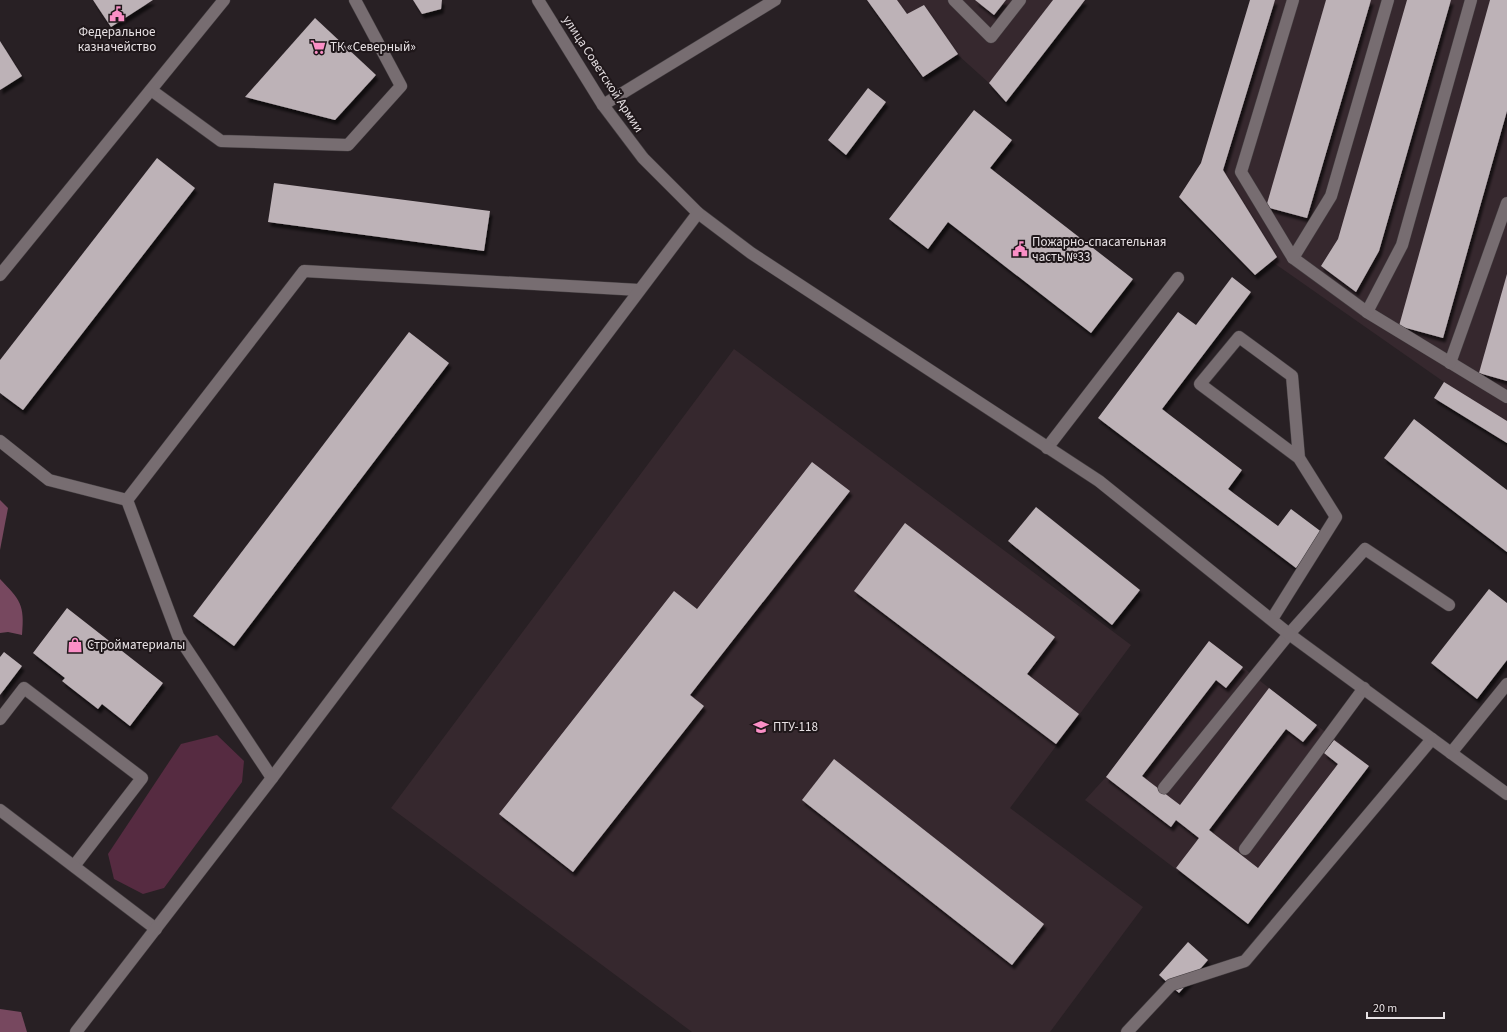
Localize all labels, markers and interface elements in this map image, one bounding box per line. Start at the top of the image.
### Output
public building icon: Федеральное казначейство [108,5,126,23]
street label: улица Советской Армии [558,12,648,136]
place label: Федеральное казначейство [78,23,156,56]
supermarket icon: ТК «Северный» [309,38,327,56]
place label: ТК «Северный» [330,38,416,56]
place label: Пожарно-спасательная часть №33 [1032,233,1166,266]
public building icon: Пожарно-спасательная часть №33 [1011,240,1029,258]
shop icon: Стройматериалы [66,636,84,654]
place label: Стройматериалы [87,636,185,654]
school or university icon: ПТУ-118 [752,718,770,736]
place label: ПТУ-118 [773,718,818,736]
scale bar [1367,994,1444,1020]
text: 20 m [1373,1000,1397,1017]

